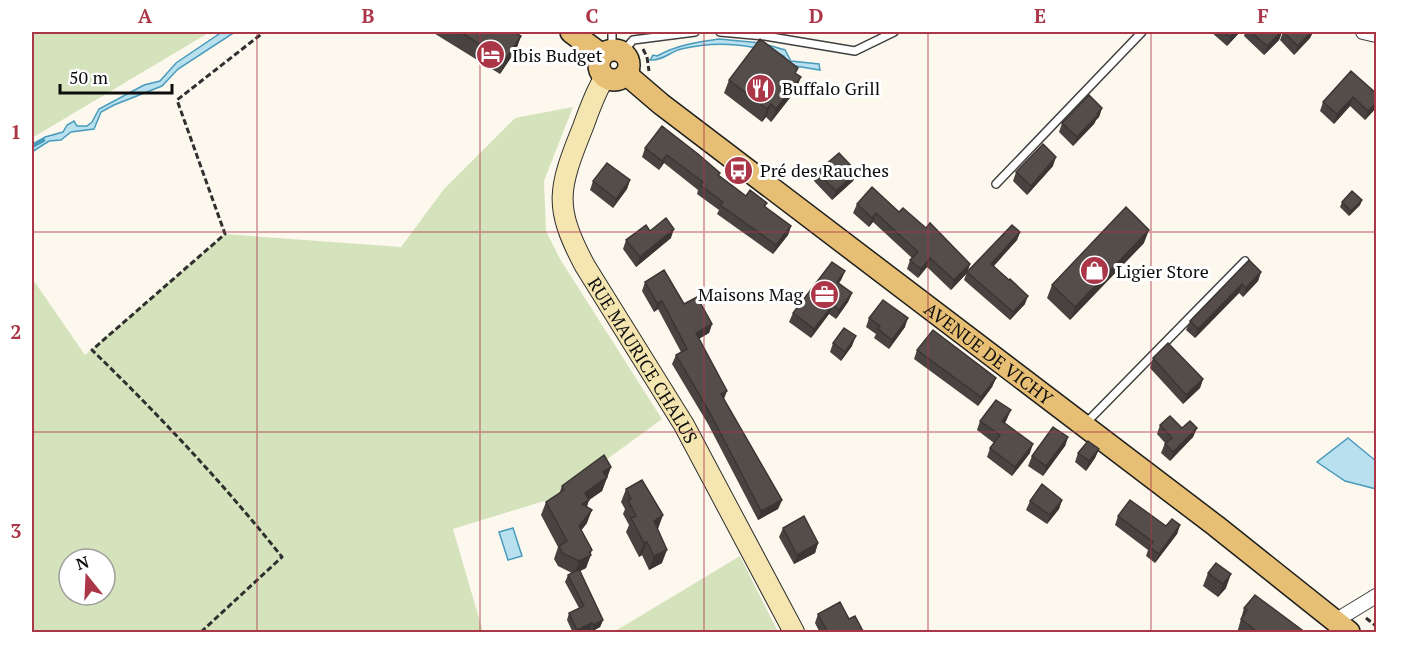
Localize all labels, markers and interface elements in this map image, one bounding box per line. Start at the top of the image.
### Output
text: A [138,2,153,29]
text: B [362,2,375,29]
text: C [585,2,599,29]
text: D [809,2,823,29]
text: E [1034,2,1046,29]
text: F [1257,2,1269,29]
hotel icon: Ibis Budget [475,39,507,71]
place label: Ibis Budget [512,43,603,67]
scale bar [60,57,172,95]
text: 50 m [69,65,109,89]
restaurant icon: Buffalo Grill [745,72,777,104]
place label: Buffalo Grill [782,76,880,100]
text: 1 [10,118,22,145]
bus stop icon: Pré des Rauches [723,154,755,186]
place label: Pré des Rauches [760,158,889,182]
shop icon: Ligier Store [1079,255,1111,287]
place label: Ligier Store [1116,259,1209,283]
street label: RUE MAURICE CHALUS [583,272,704,447]
office icon: Maisons Mag [808,278,840,310]
place label: Maisons Mag [698,282,804,306]
street label: AVENUE DE VICHY [920,297,1058,410]
text: 2 [10,318,22,345]
text: 3 [10,517,22,544]
north arrow [57,547,117,607]
text: N [73,550,92,575]

